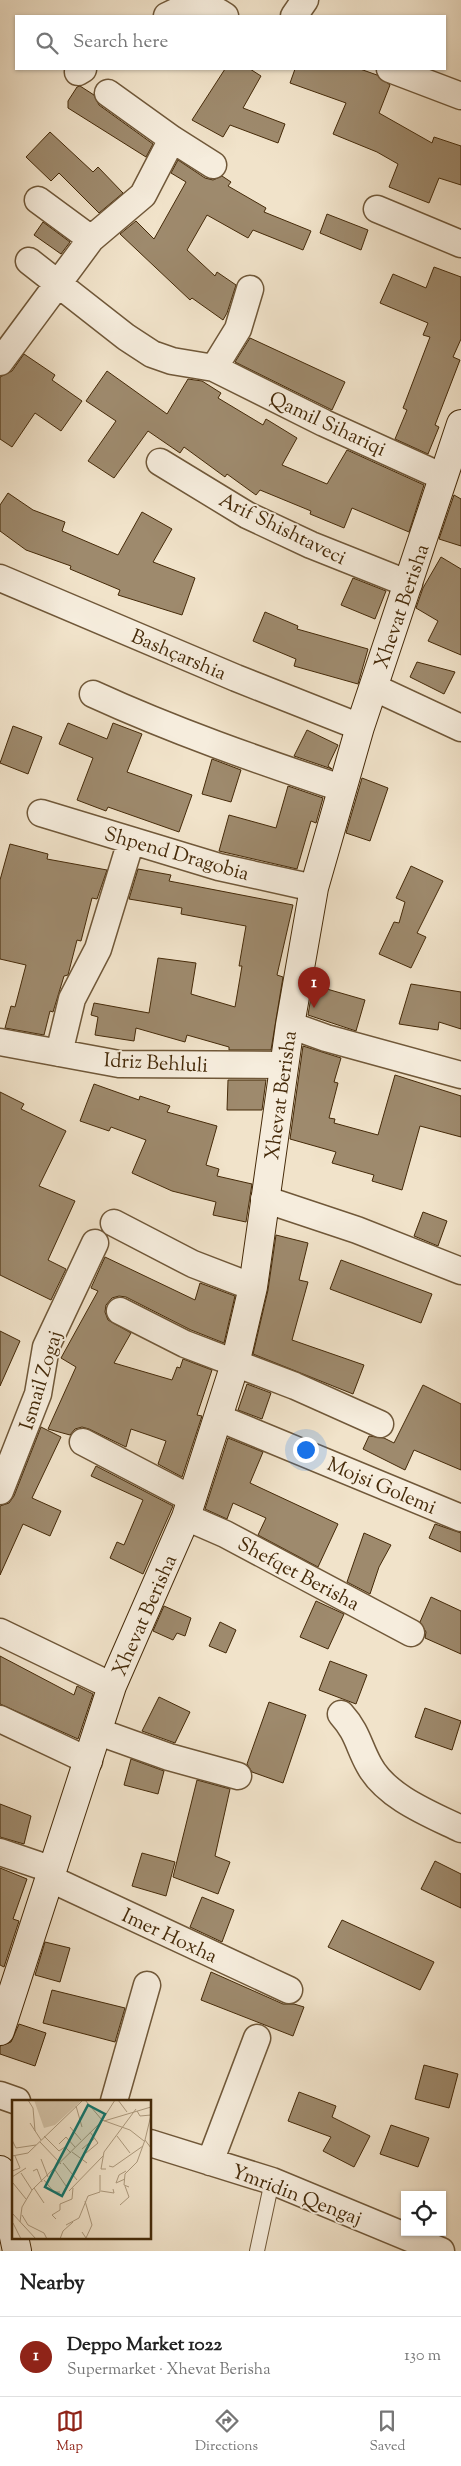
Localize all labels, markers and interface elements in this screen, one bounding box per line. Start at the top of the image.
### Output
search box [15,15,446,70]
icon: search [33,29,61,57]
text: Search here [73,29,168,56]
street label: Qamil Sihariqi [264,385,391,465]
street label: Arif Shishtaveci [213,487,351,574]
street label: Xhevat Berisha [368,541,438,673]
street label: Bashçarshia [126,623,230,689]
street label: Shpend Dragobia [100,821,252,890]
pin: 1 [298,967,330,1008]
street label: Xhevat Berisha [259,1029,306,1162]
street label: Idriz Behluli [103,1047,209,1082]
street label: Ismail Zogaj [14,1328,71,1434]
your location [293,1437,319,1463]
street label: Mojsi Golemi [322,1451,441,1524]
street label: Shefqet Berisha [232,1531,364,1620]
street label: Xhevat Berisha [107,1551,186,1681]
street label: Imer Hoxha [116,1902,222,1972]
inset map [12,2100,151,2238]
street label: Ymridin Qengaj [227,2158,365,2234]
map controls [401,2191,446,2236]
button: locate [401,2191,446,2236]
text: Nearby [20,2269,85,2299]
text: Deppo Market 1022 [67,2332,222,2359]
text: 1 [33,2345,39,2368]
text: 130 m [404,2345,441,2368]
text: Supermarket · Xhevat Berisha [67,2359,271,2382]
tab: Map [56,2407,84,2457]
tab: Directions [195,2407,258,2457]
tab: Saved [369,2407,405,2457]

